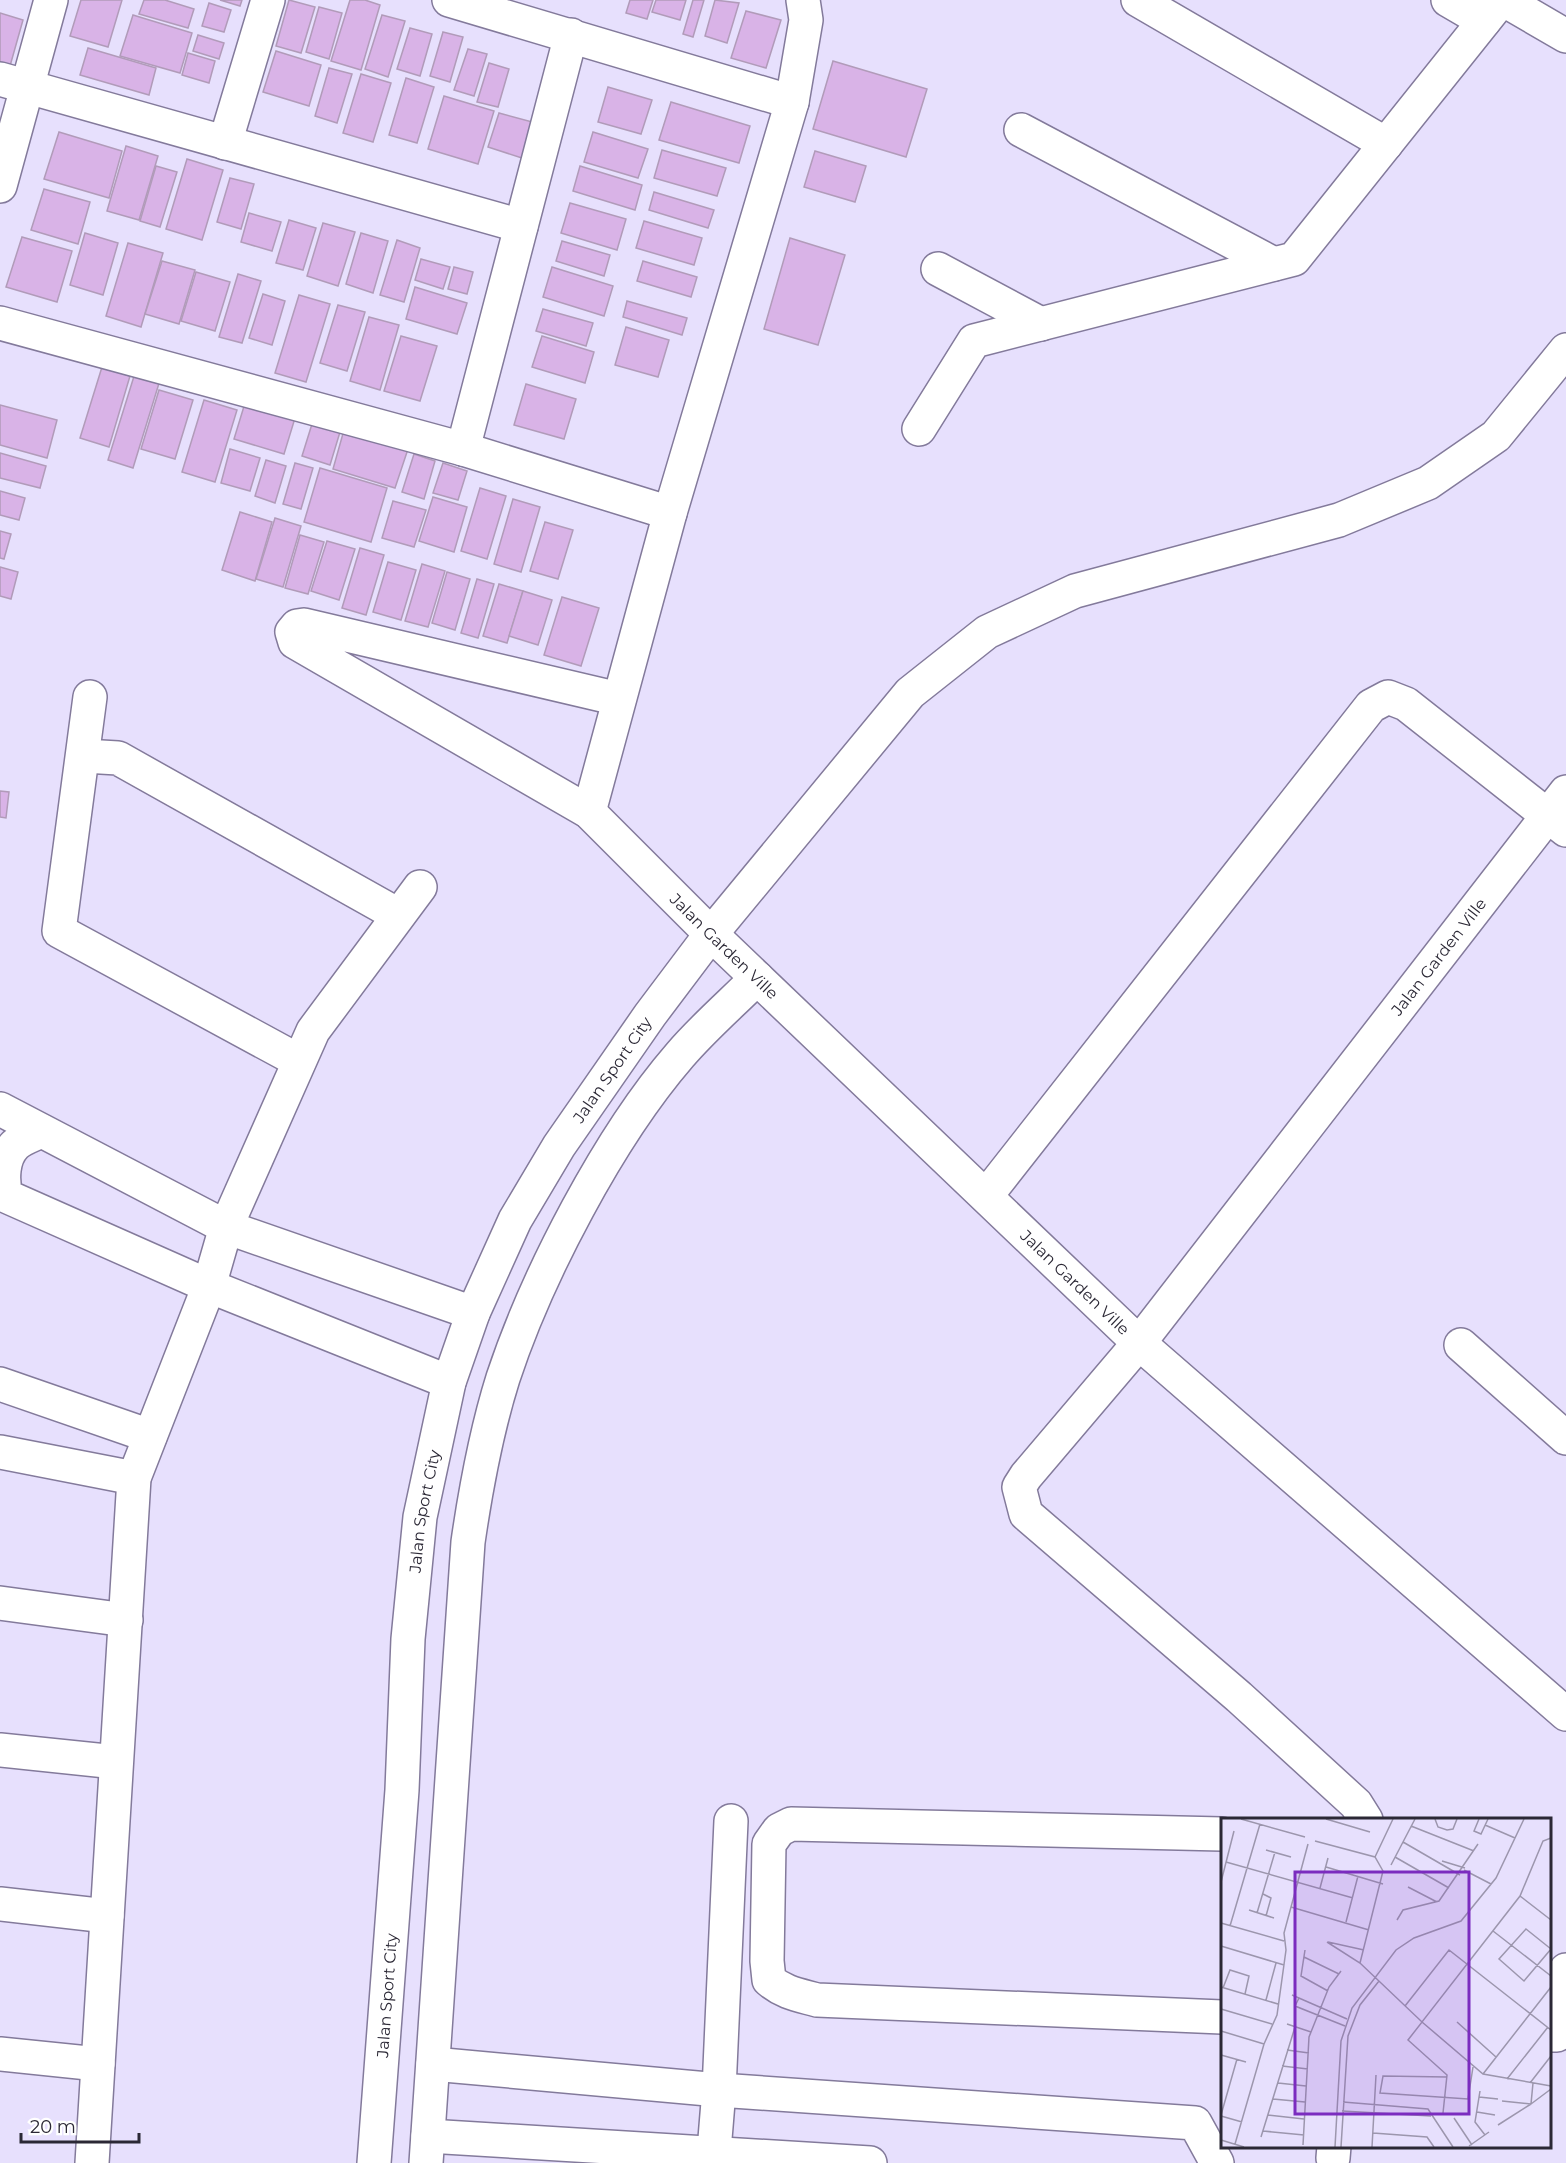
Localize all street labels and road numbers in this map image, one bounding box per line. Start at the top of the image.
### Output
street label: Jalan Garden Ville [666,889,782,1003]
street label: Jalan Garden Ville [1386,894,1490,1020]
street label: Jalan Sport City [568,1013,656,1127]
street label: Jalan Garden Ville [1016,1225,1134,1339]
street label: Jalan Sport City [405,1448,444,1575]
street label: Jalan Sport City [372,1932,401,2059]

